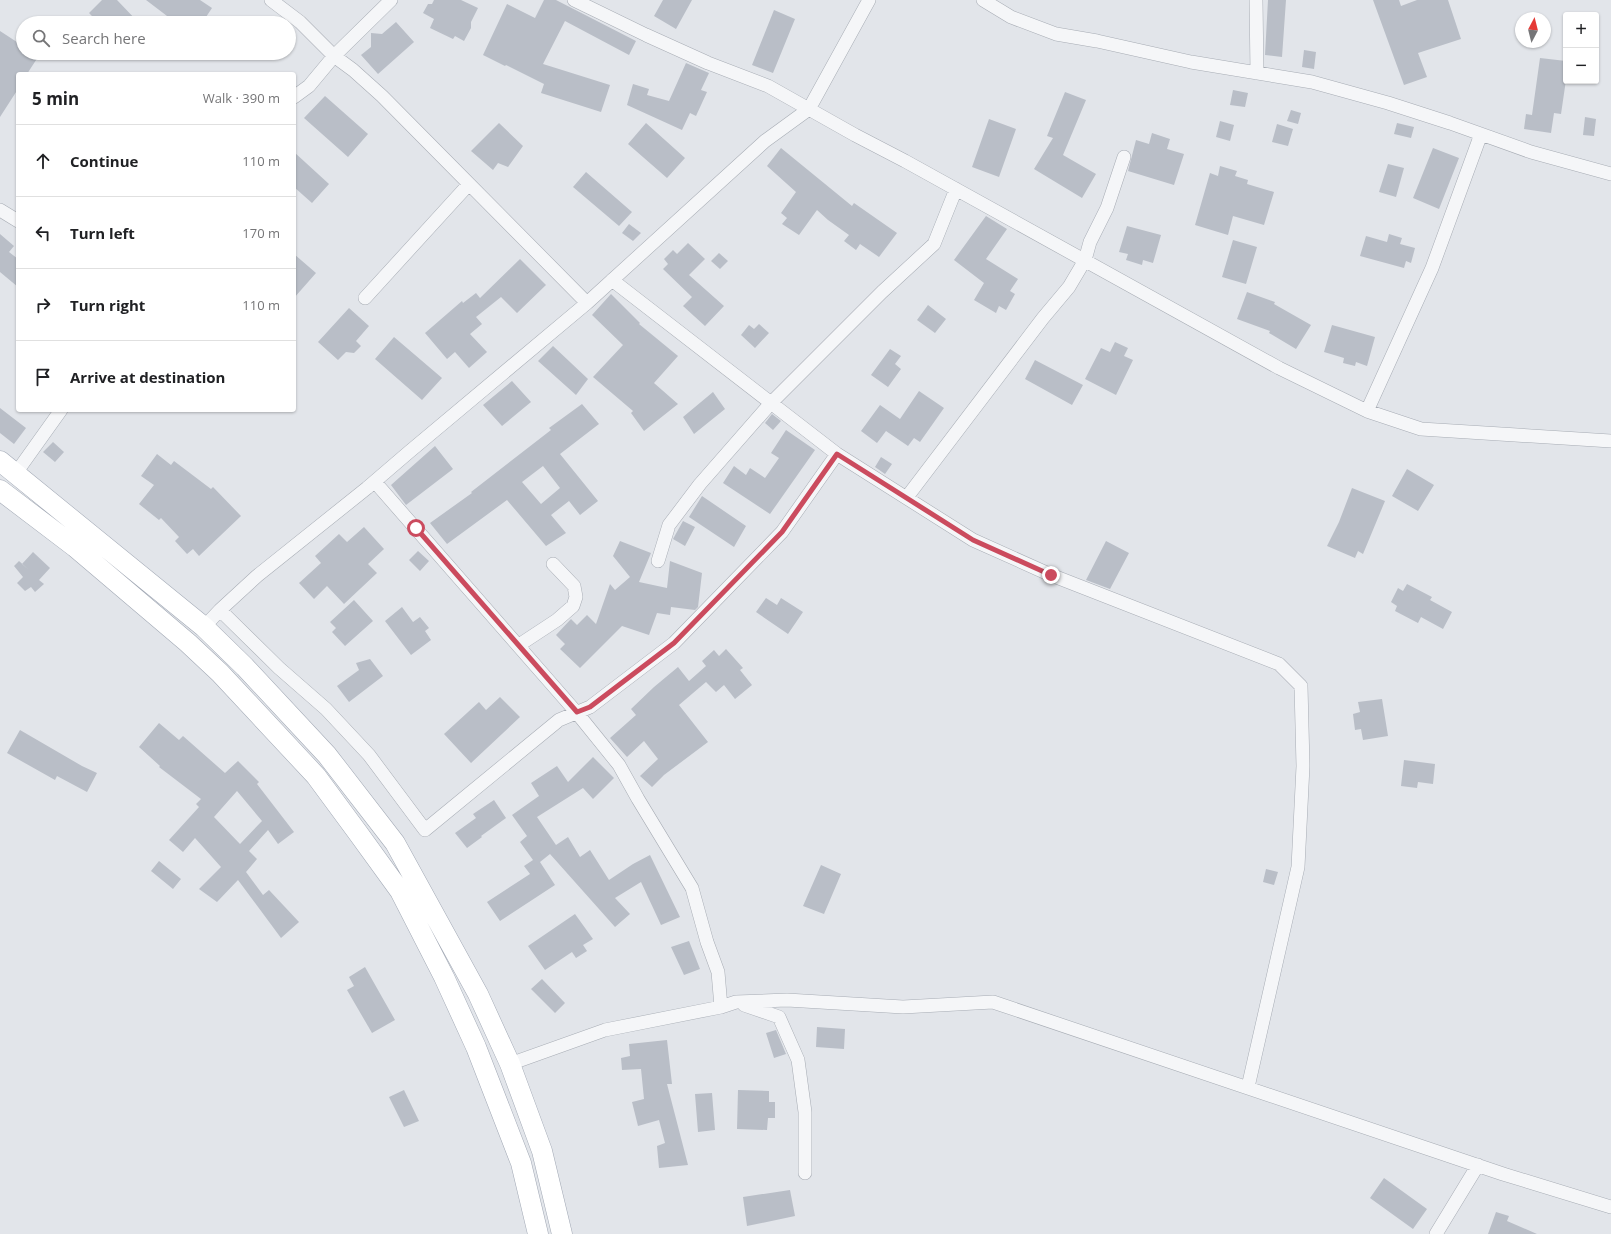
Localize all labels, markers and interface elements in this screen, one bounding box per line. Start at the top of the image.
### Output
north arrow [1515,12,1551,48]
map controls [1563,12,1599,84]
button: + [1563,12,1599,48]
search box [16,16,296,60]
icon: search [30,27,52,49]
text: Search here [62,28,146,48]
button: − [1563,48,1599,84]
text: 5 min [32,87,79,110]
text: Walk · 390 m [203,89,280,107]
icon: ahead [32,150,54,172]
text: Continue [70,151,138,171]
text: 110 m [242,152,280,170]
icon: left [32,222,54,244]
text: Turn left [70,223,135,243]
text: 170 m [242,224,280,242]
icon: right [32,294,54,316]
text: Turn right [70,295,145,315]
text: 110 m [242,296,280,314]
icon: arrive [32,366,54,388]
text: Arrive at destination [70,367,225,387]
route start [407,519,425,537]
route end [1042,566,1060,584]

